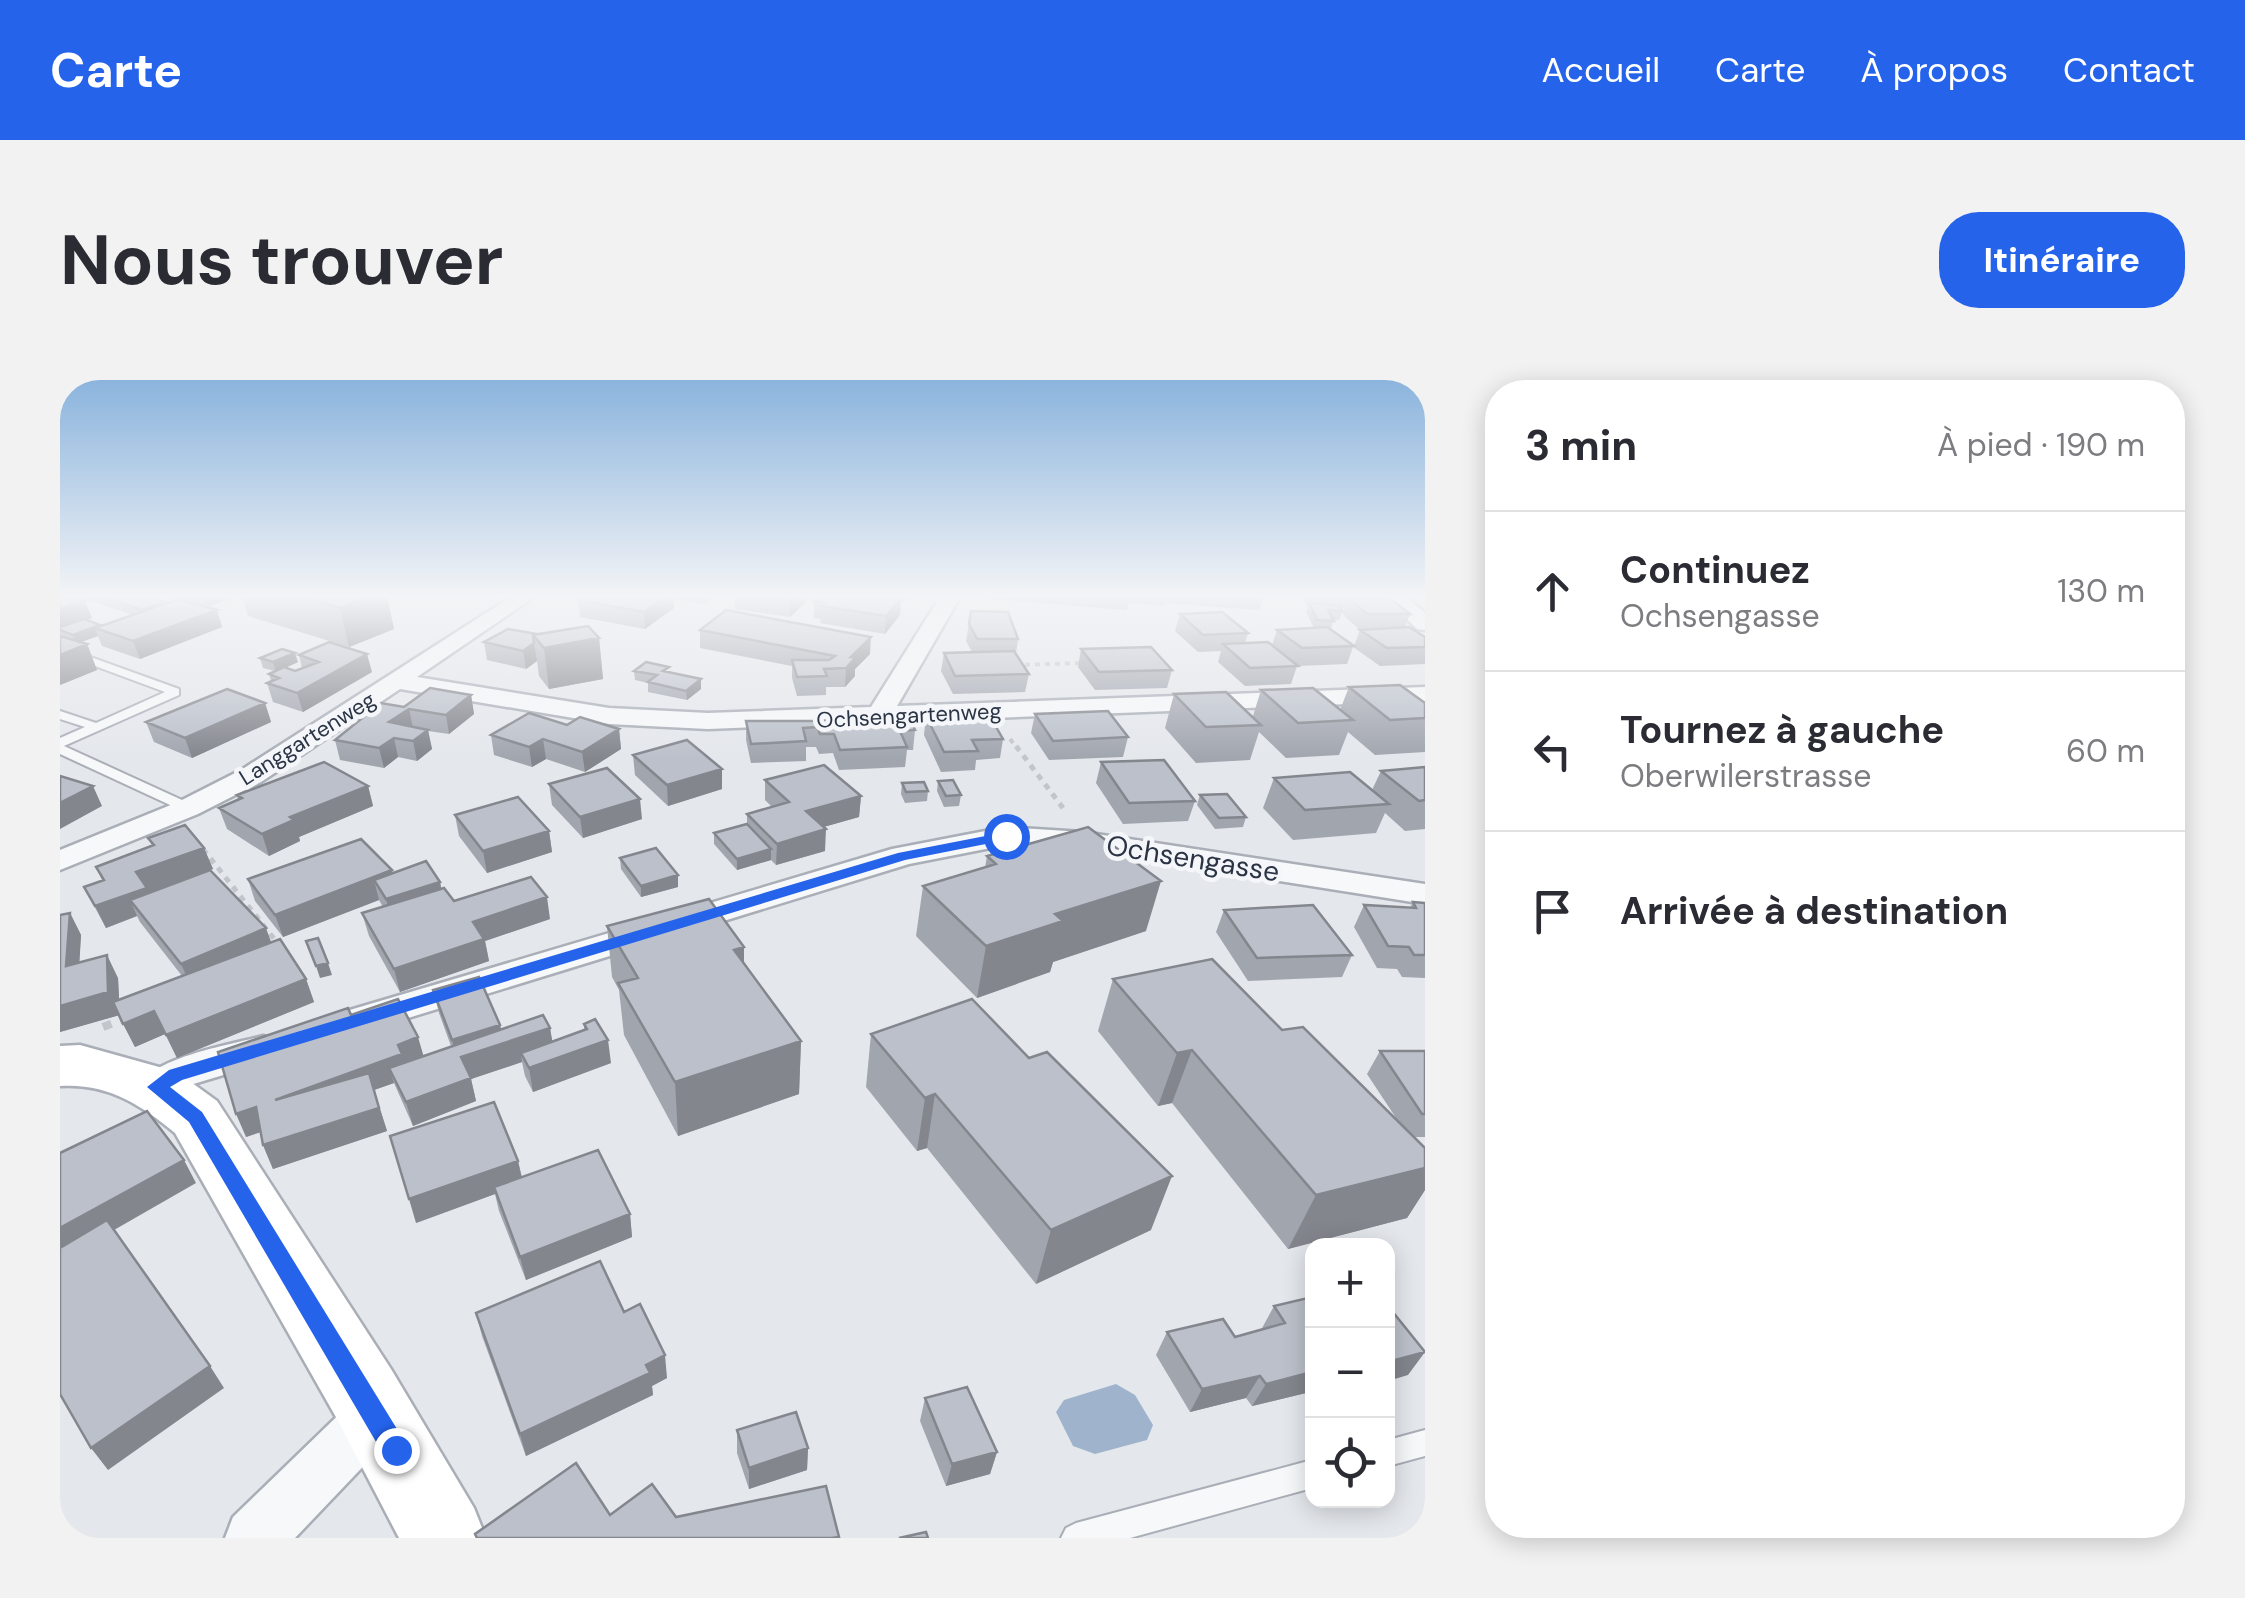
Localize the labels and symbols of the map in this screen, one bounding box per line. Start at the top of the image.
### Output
street label: Langgartenweg [234,685,381,792]
street label: Ochsengartenweg [816,696,1002,735]
route start [984,814,1030,860]
street label: Ochsengasse [1104,827,1282,890]
route end [374,1428,420,1474]

